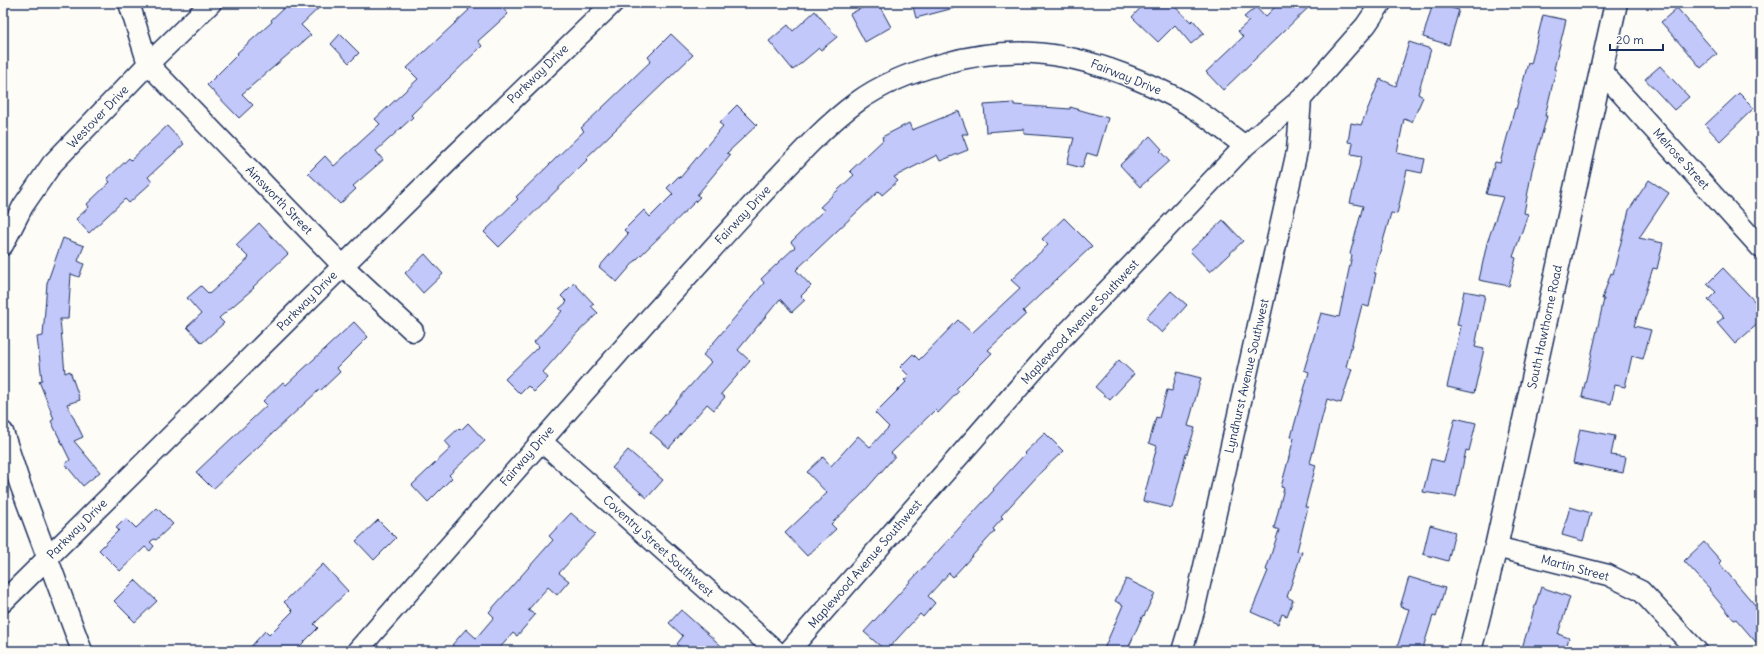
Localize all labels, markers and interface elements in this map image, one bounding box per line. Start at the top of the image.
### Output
scale bar [1610,26,1663,52]
text: 20 m [1616,32,1644,47]
street label: Parkway Drive [504,41,571,107]
street label: Fairway Drive [1089,56,1164,98]
street label: Westover Drive [64,82,131,151]
street label: Melrose Street [1650,125,1713,192]
street label: Ainsworth Street [243,162,316,237]
street label: Fairway Drive [712,182,774,247]
street label: Maplewood Avenue Southwest [1018,256,1141,387]
street label: South Hawthorne Road [1524,264,1565,390]
street label: Parkway Drive [273,267,340,334]
street label: Lyndhurst Avenue Southwest [1221,297,1272,455]
street label: Fairway Drive [496,422,557,489]
street label: Coventry Street Southwest [600,492,717,599]
street label: Parkway Drive [43,495,110,562]
street label: Maplewood Avenue Southwest [805,496,924,631]
street label: Martin Street [1539,551,1611,584]

